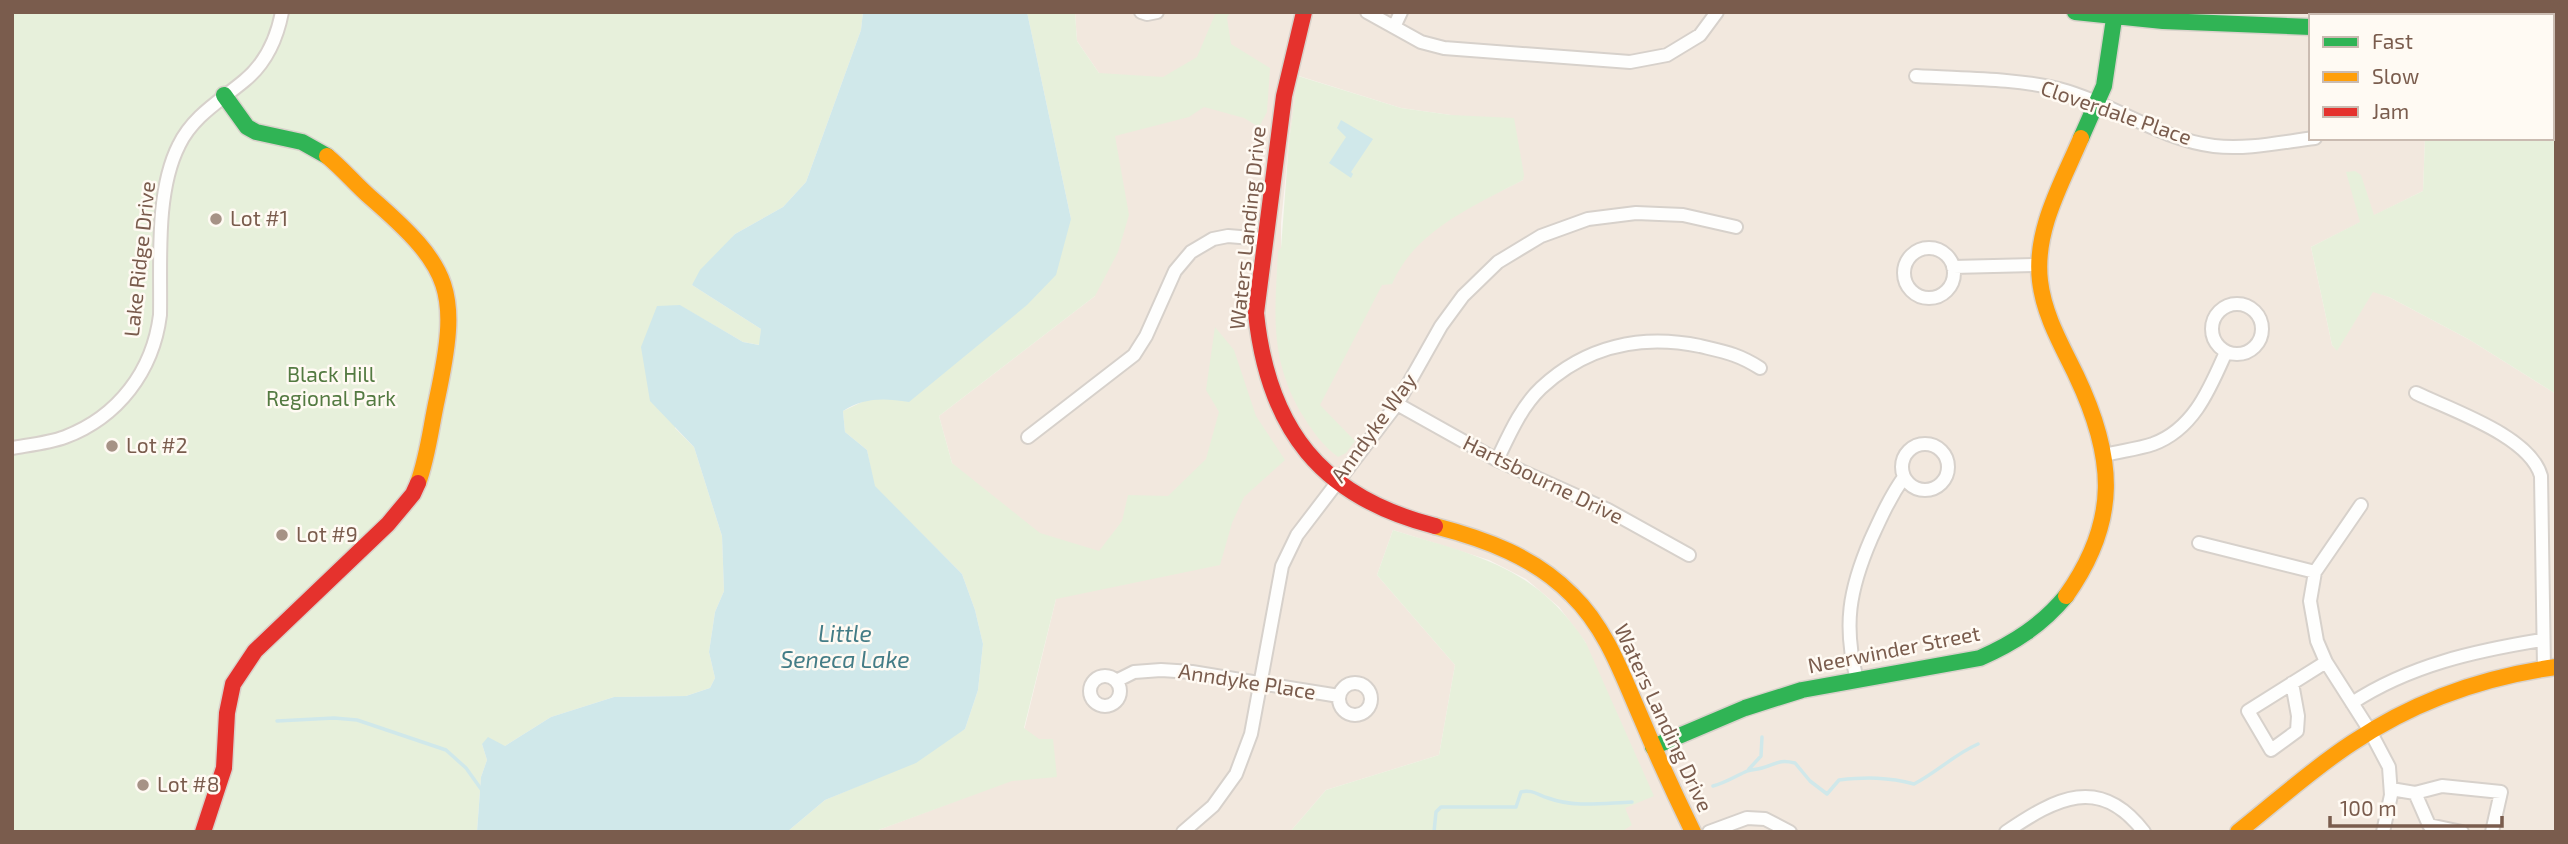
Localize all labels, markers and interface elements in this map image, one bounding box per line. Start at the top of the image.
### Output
legend [2309,14,2554,140]
text: Fast [2372,28,2413,53]
text: Slow [2372,63,2419,88]
street label: Cloverdale Place [2038,74,2195,149]
text: Jam [2372,98,2409,123]
street label: Waters Landing Drive [1223,125,1270,331]
street label: Lake Ridge Drive [118,180,159,338]
place label: Lot #1 [230,205,288,230]
marker: Lot #1 [208,211,224,227]
park label: Black Hill Regional Park [266,361,396,410]
street label: Anndyke Way [1325,368,1421,487]
street label: Hartsbourne Drive [1460,429,1628,528]
place label: Lot #2 [126,432,188,457]
marker: Lot #2 [104,438,120,454]
place label: Lot #9 [296,521,358,546]
marker: Lot #9 [274,527,290,543]
water label: Little Seneca Lake [780,619,910,673]
street label: Waters Landing Drive [1610,619,1719,815]
street label: Neerwinder Street [1806,620,1982,677]
street label: Anndyke Place [1177,657,1318,704]
place label: Lot #8 [157,771,219,796]
marker: Lot #8 [135,777,151,793]
scale bar [2330,784,2502,828]
text: 100 m [2340,795,2397,820]

